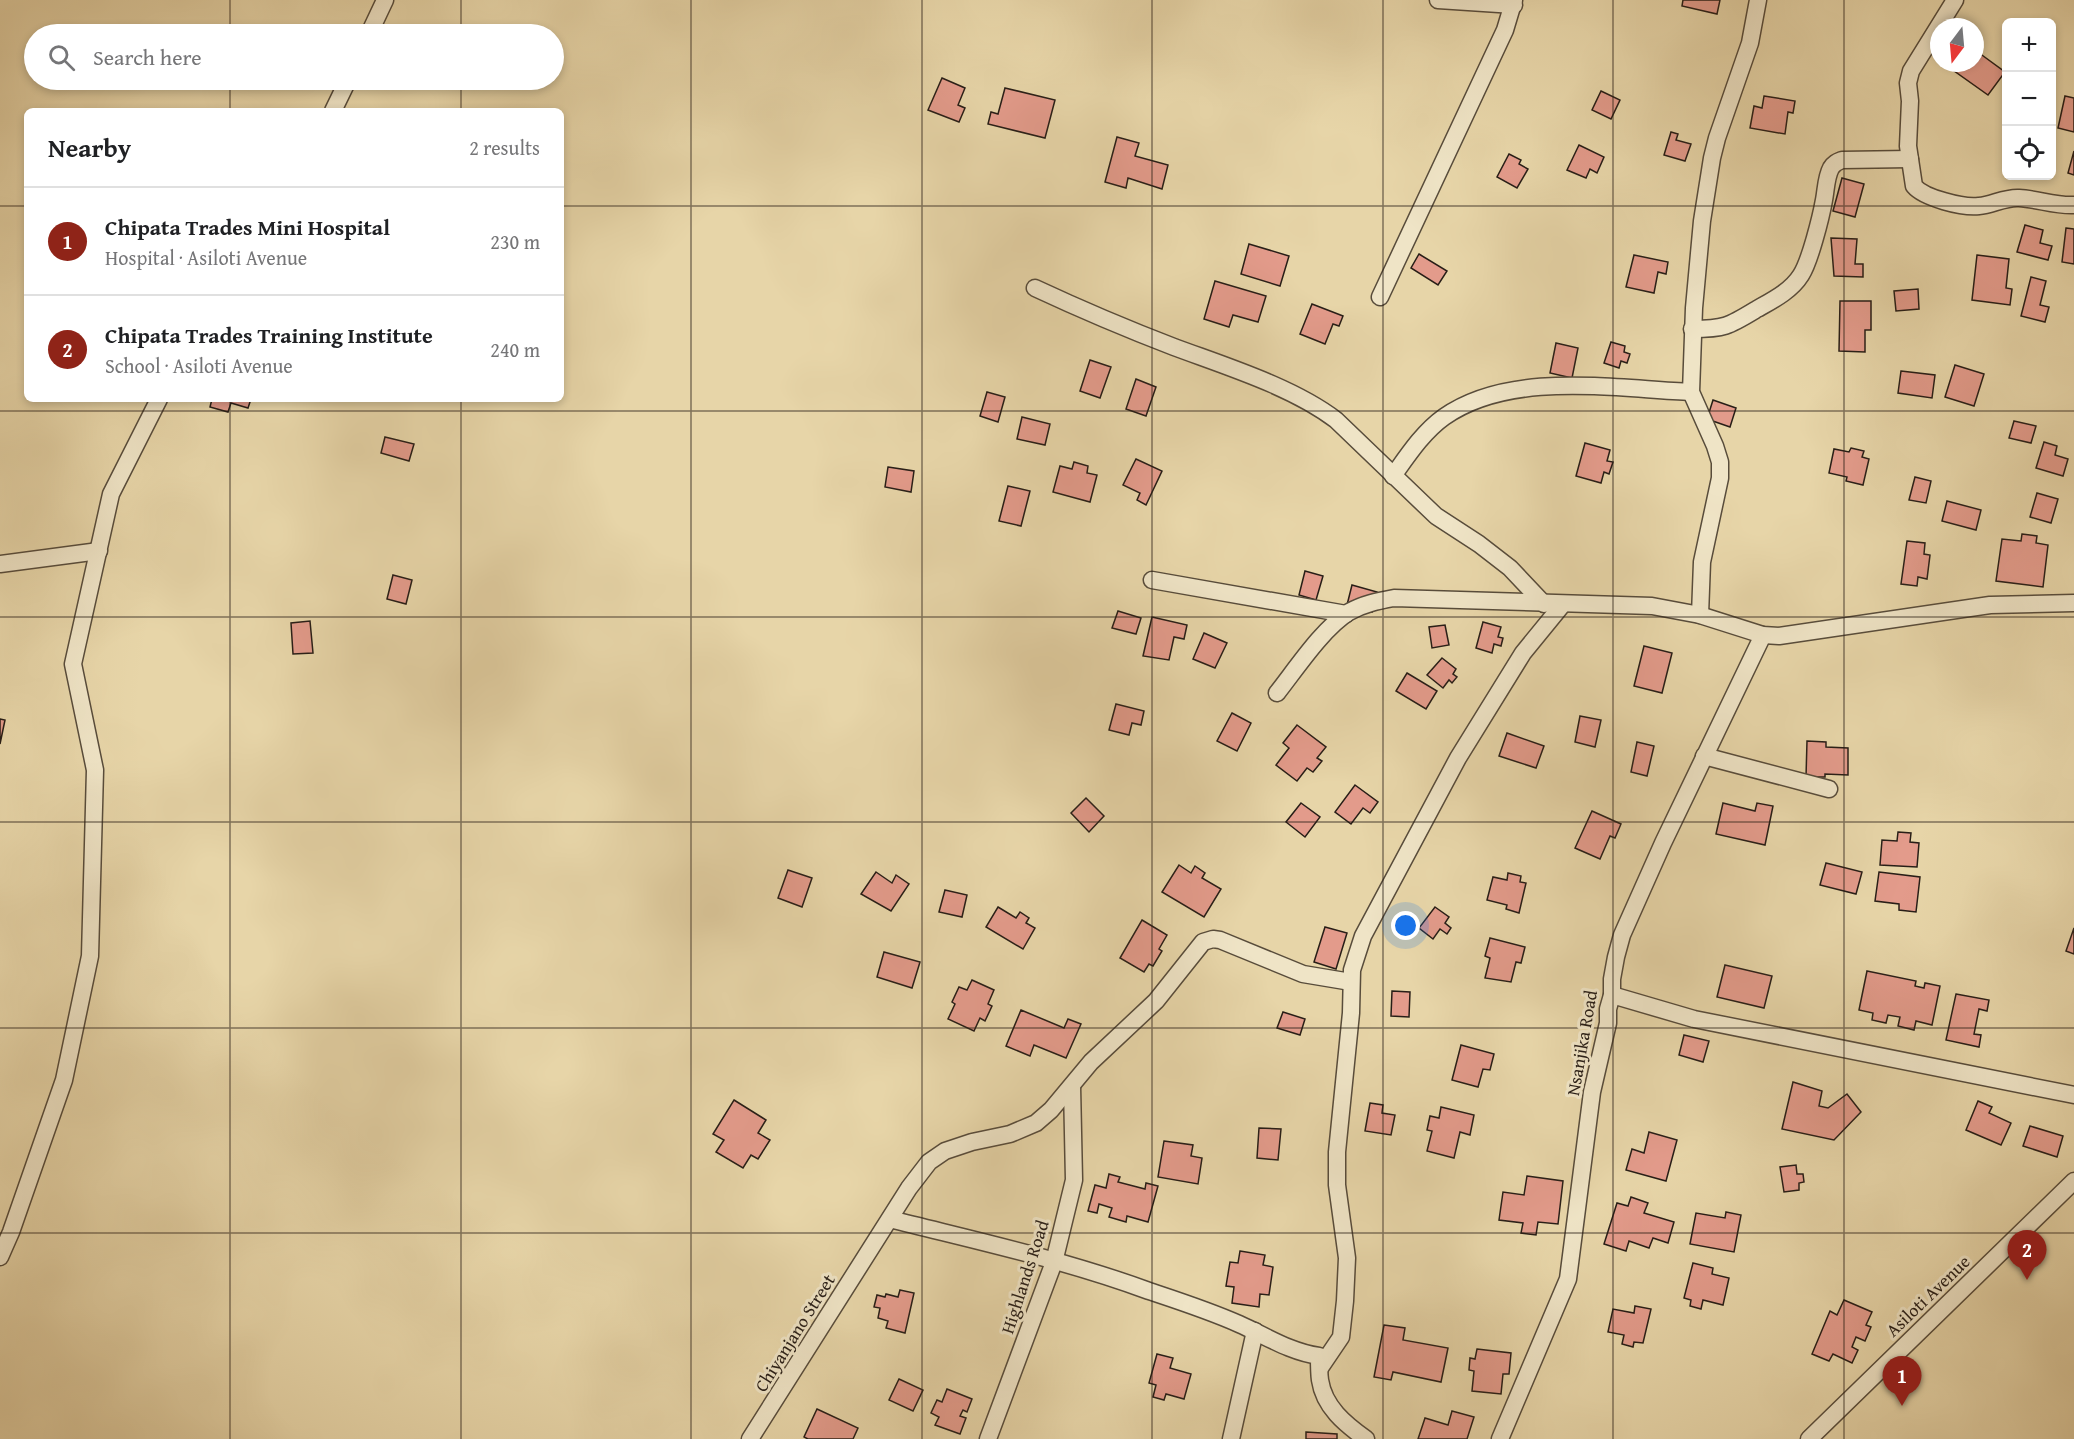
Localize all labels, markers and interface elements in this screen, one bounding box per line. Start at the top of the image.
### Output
north arrow [1930,18,1984,72]
map controls [2002,18,2056,180]
button: + [2002,18,2056,72]
search box [24,24,564,90]
icon: search [45,41,78,74]
text: Search here [93,41,202,73]
button: − [2002,72,2056,126]
button: locate [2002,126,2056,180]
text: Nearby [48,128,131,167]
text: 2 results [469,133,540,162]
text: Chipata Trades Mini Hospital [105,211,390,243]
text: 1 [62,227,73,256]
text: 230 m [490,227,540,256]
text: Hospital · Asiloti Avenue [105,243,307,272]
text: Chipata Trades Training Institute [105,319,433,351]
text: 2 [62,335,73,364]
text: 240 m [490,335,540,364]
text: School · Asiloti Avenue [105,351,293,380]
your location [1391,911,1420,940]
street label: Nsanjika Road [1559,988,1604,1098]
street label: Highlands Road [993,1216,1056,1337]
pin: 2 [2008,1230,2046,1280]
street label: Asiloti Avenue [1879,1248,1976,1343]
street label: Chiyanjano Street [748,1268,842,1397]
pin: 1 [1882,1356,1922,1406]

